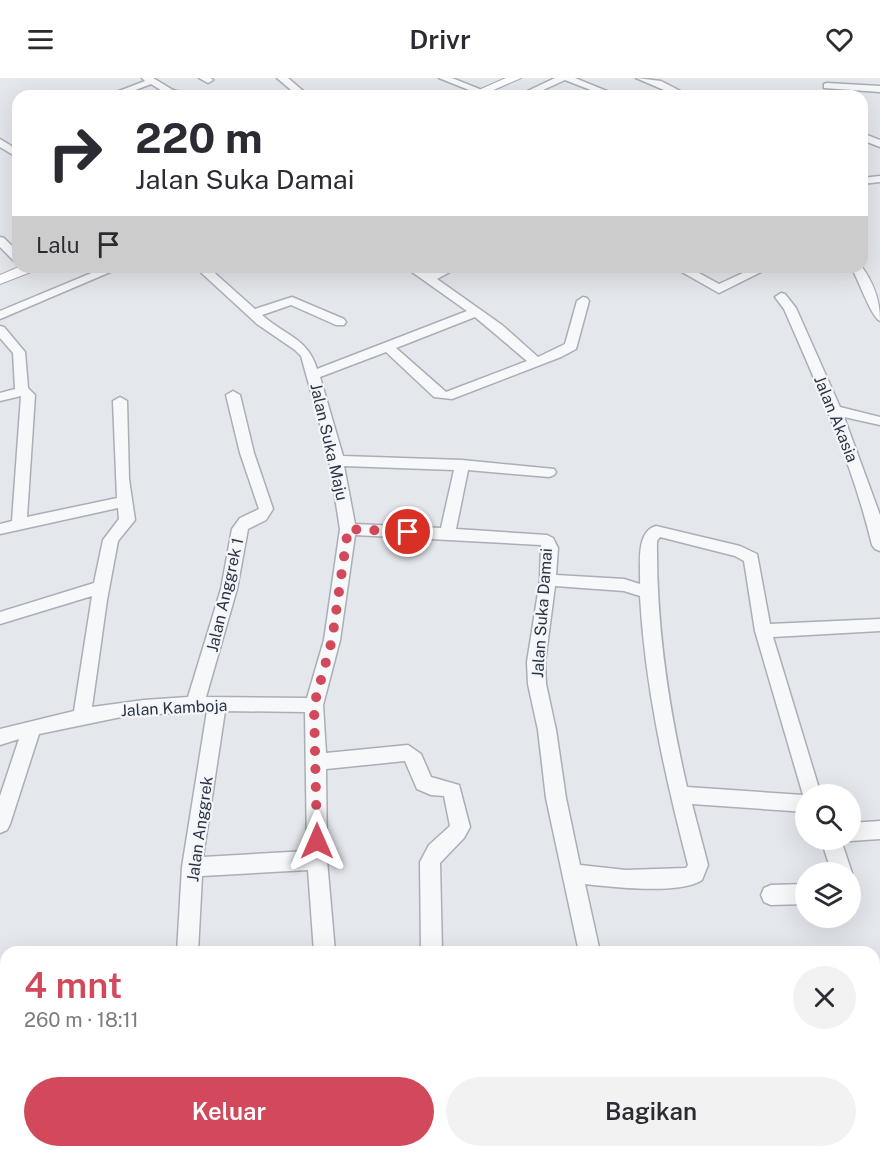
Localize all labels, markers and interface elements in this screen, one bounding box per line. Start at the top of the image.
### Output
icon: menu [24,23,57,56]
text: Drivr [409,23,471,55]
icon: heart [823,23,856,56]
text: 220 m [135,113,263,162]
icon: right [36,114,114,192]
text: Jalan Suka Damai [135,163,354,195]
icon: arrive [92,228,125,261]
text: Lalu [36,232,80,258]
street label: Jalan Akasia [810,373,862,465]
street label: Jalan Suka Maju [306,381,352,503]
pin [382,506,433,557]
icon: arrive [391,515,424,548]
street label: Jalan Anggrek 1 [203,536,247,654]
street label: Jalan Suka Damai [528,548,556,678]
street label: Jalan Kamboja [120,696,228,720]
street label: Jalan Anggrek [183,775,217,883]
map controls [795,784,861,928]
button: search [795,784,861,850]
position arrow [285,809,349,873]
button: layers [795,862,861,928]
text: 4 mnt [24,964,122,1006]
button: close [793,966,856,1029]
text: 260 m · 18:11 [24,1008,139,1032]
button: Keluar [24,1077,434,1146]
button: Bagikan [446,1077,856,1146]

